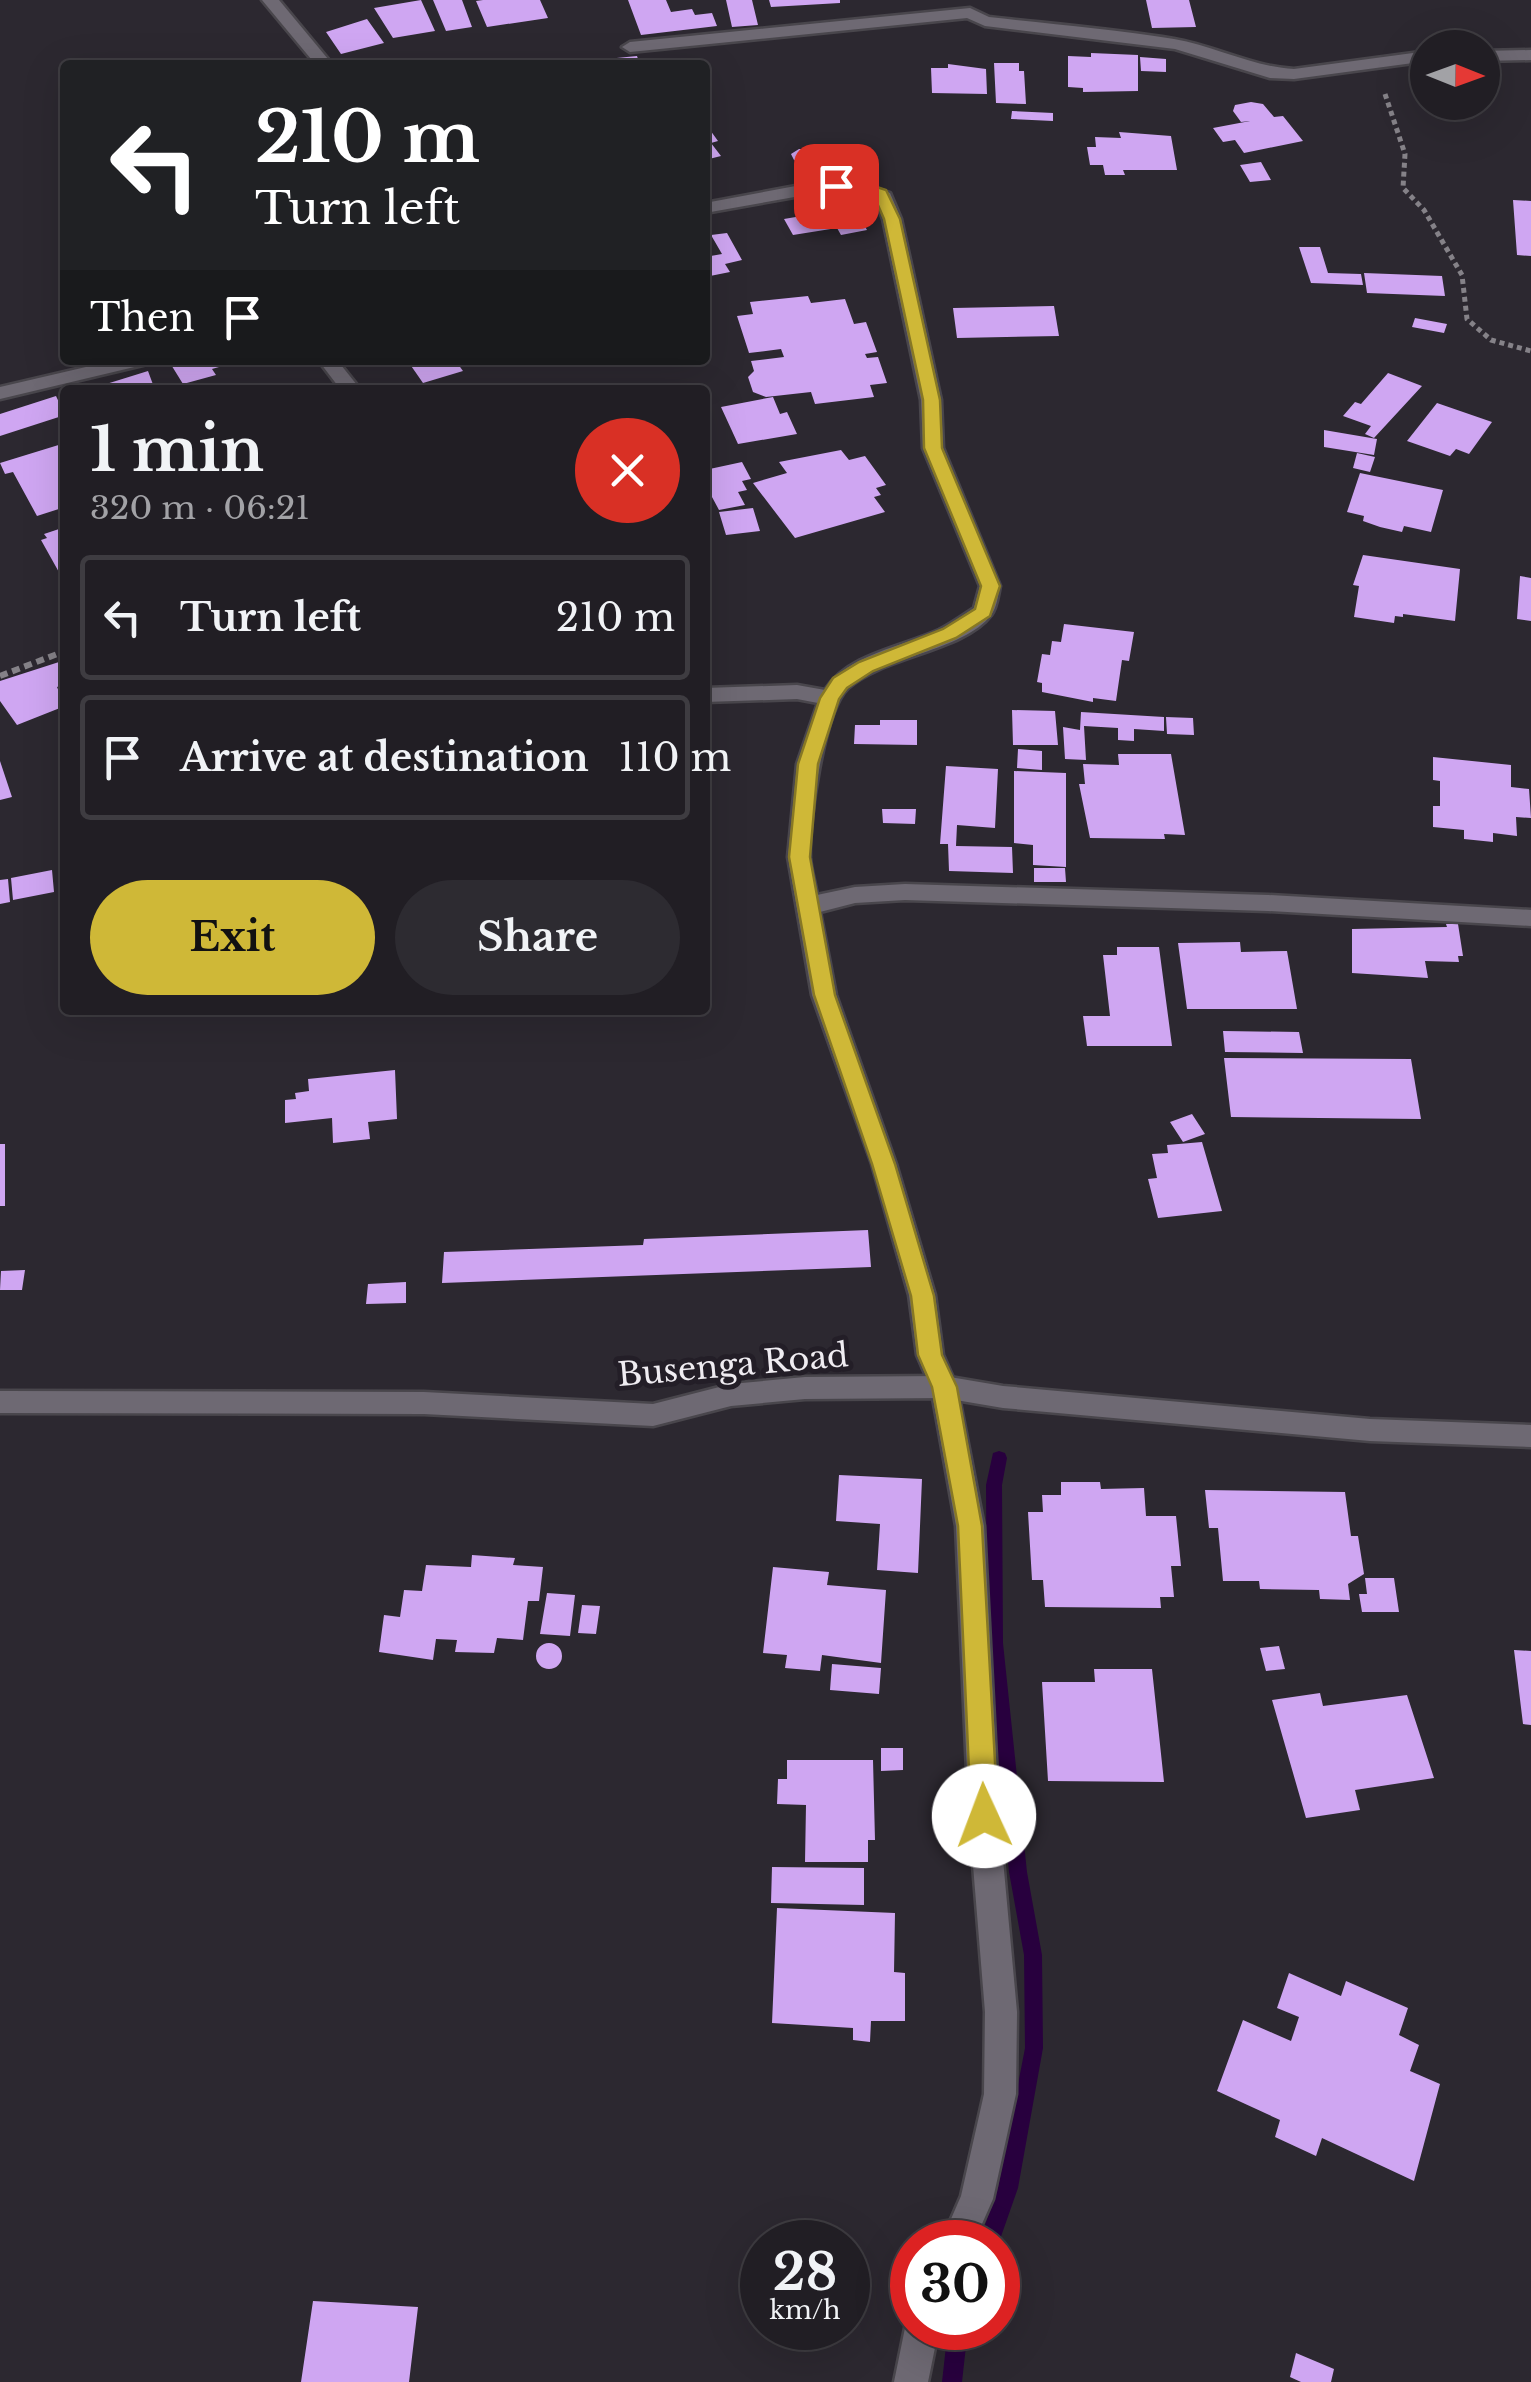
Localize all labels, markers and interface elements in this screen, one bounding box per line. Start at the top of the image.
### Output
north arrow [1410,30,1500,120]
map controls [1410,30,1500,120]
text: 210 m [255,94,480,181]
icon: left [90,100,220,230]
pin [794,144,879,229]
icon: arrive [809,159,864,214]
text: Turn left [255,180,460,236]
icon: arrive [215,290,270,345]
text: Then [90,294,195,341]
text: 1 min [90,413,264,487]
button: close [575,418,680,523]
text: 320 m · 06:21 [90,488,310,528]
icon: left [95,590,150,645]
text: Turn left [180,594,361,641]
text: 210 m [556,594,675,641]
icon: arrive [95,730,150,785]
text: Arrive at destination [180,734,589,781]
text: 110 m [619,734,731,781]
button: Exit [90,880,375,995]
button: Share [395,880,680,995]
street label: Busenga Road [616,1335,850,1395]
position arrow [932,1764,1036,1868]
speed limit sign: 30 [890,2220,1020,2350]
text: 28 [773,2241,837,2304]
text: km/h [770,2295,840,2326]

